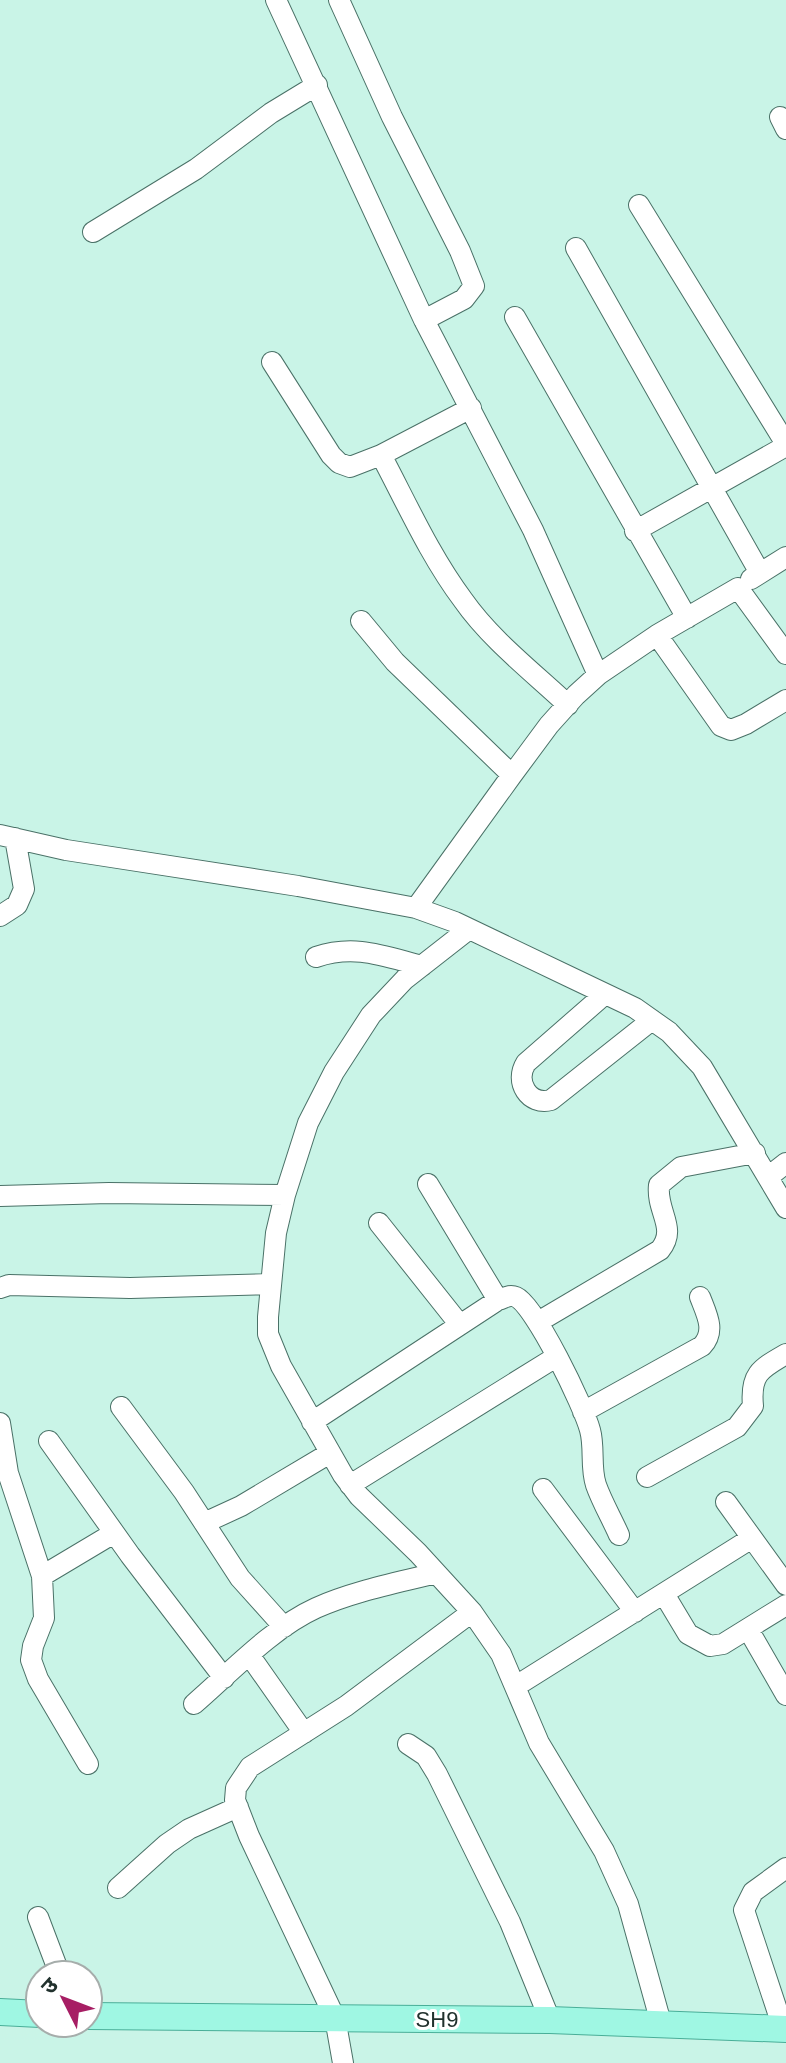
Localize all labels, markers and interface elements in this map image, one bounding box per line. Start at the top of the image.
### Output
north arrow [24,1959,104,2039]
text: उ [36,1972,64,1999]
street label: SH9 [416,2007,458,2032]

